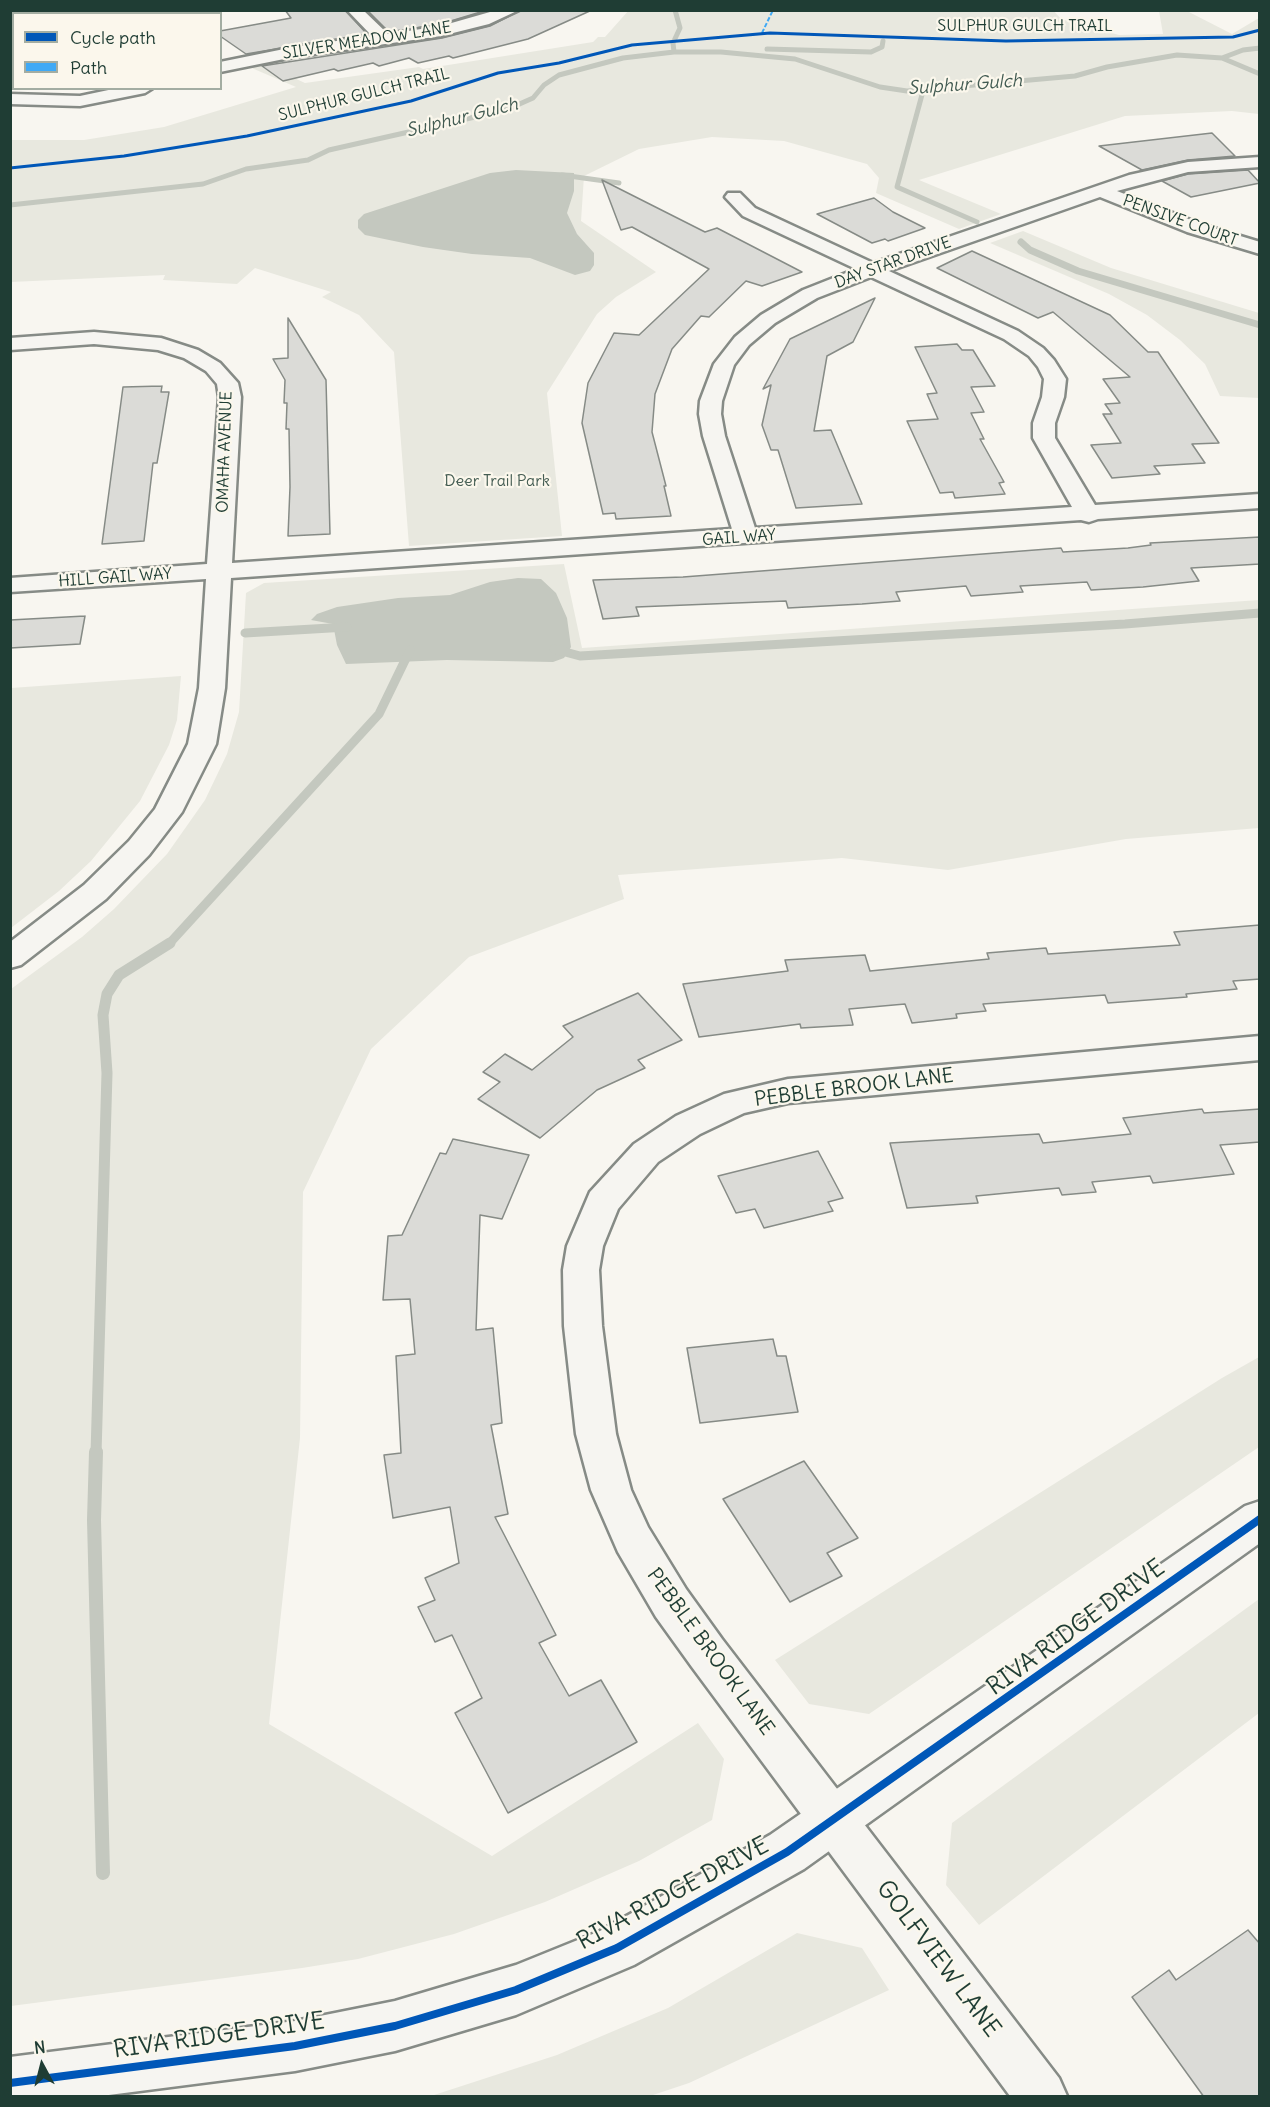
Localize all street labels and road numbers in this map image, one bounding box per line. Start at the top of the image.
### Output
street label: SULPHUR GULCH TRAIL [937,16,1113,36]
street label: SILVER MEADOW LANE [281,18,453,64]
street label: SULPHUR GULCH TRAIL [277,64,451,126]
street label: PENSIVE COURT [1120,191,1240,251]
street label: DAY STAR DRIVE [832,233,954,293]
street label: OMAHA AVENUE [213,391,237,513]
street label: GAIL WAY [701,526,777,550]
street label: HILL GAIL WAY [58,564,172,592]
street label: PEBBLE BROOK LANE [753,1064,955,1112]
street label: RIVA RIDGE DRIVE [981,1554,1171,1702]
street label: PEBBLE BROOK LANE [641,1564,779,1740]
street label: RIVA RIDGE DRIVE [572,1831,774,1957]
street label: GOLFVIEW LANE [870,1875,1006,2043]
street label: RIVA RIDGE DRIVE [112,2007,326,2065]

